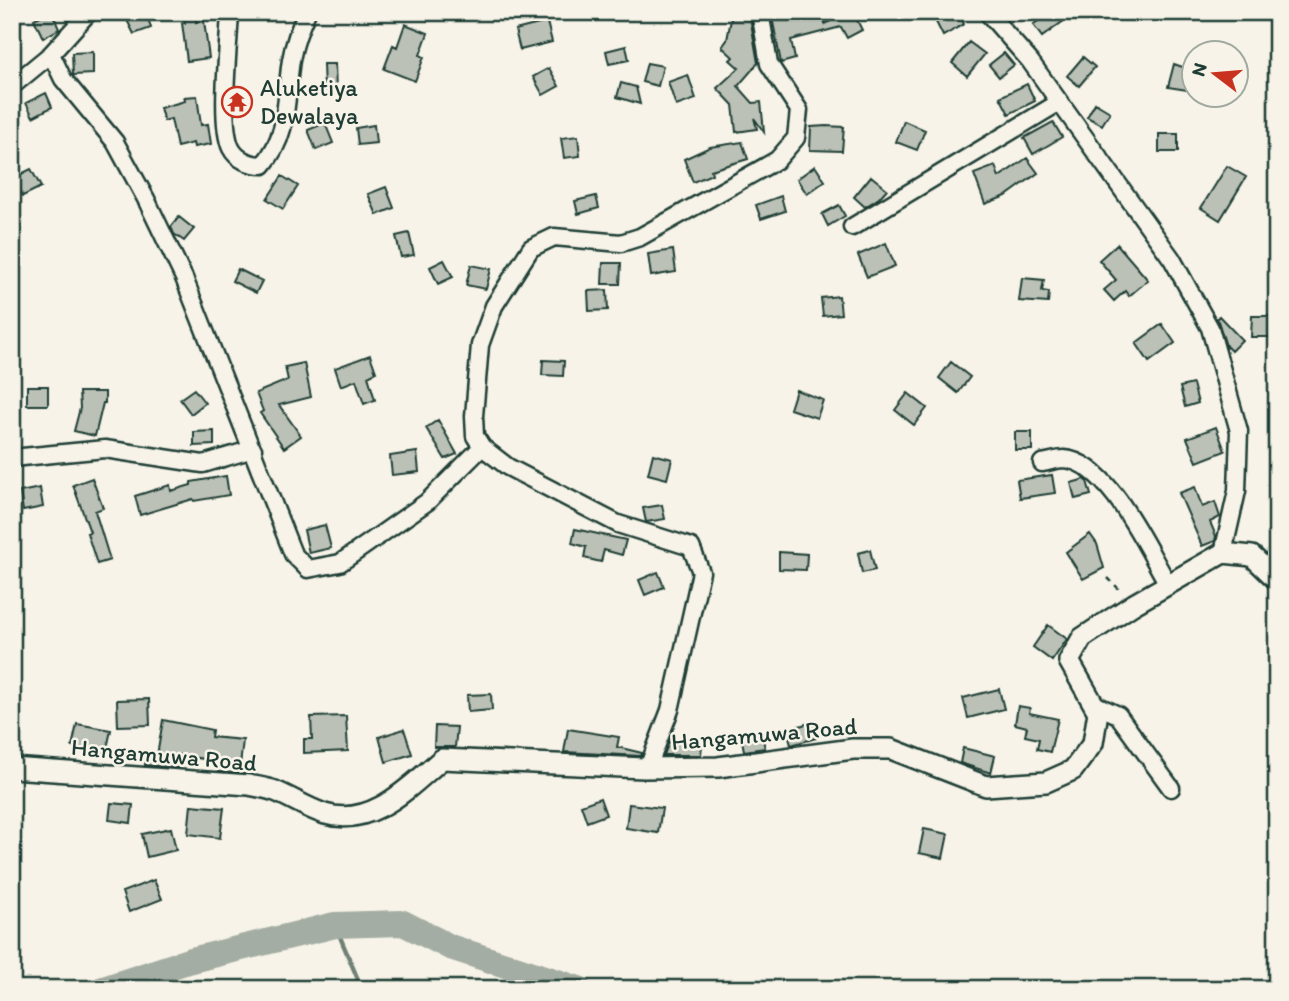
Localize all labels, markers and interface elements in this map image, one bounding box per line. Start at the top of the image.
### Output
north arrow [1180,38,1250,108]
text: N [1186,60,1212,79]
place label: Aluketiya Dewalaya [260,73,359,130]
temple icon: Aluketiya Dewalaya [220,85,254,119]
street label: Hangamuwa Road [670,711,858,756]
street label: Hangamuwa Road [70,732,258,777]

